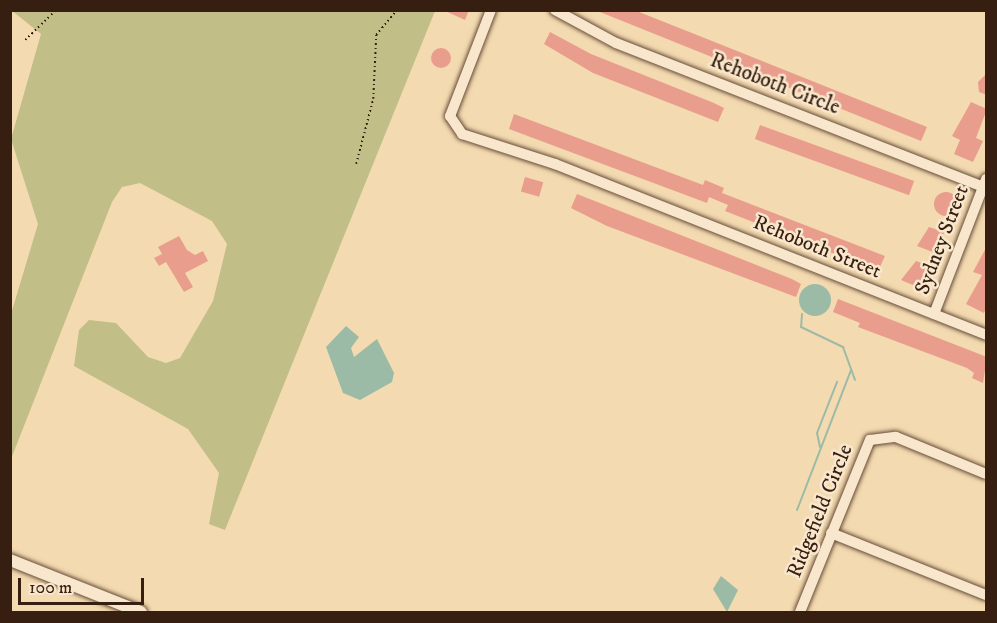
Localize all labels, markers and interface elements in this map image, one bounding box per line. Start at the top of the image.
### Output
street label: Rehoboth Circle [707,48,843,120]
street label: Sydney Street [910,182,974,298]
street label: Rehoboth Street [749,210,885,284]
street label: Ridgefield Circle [782,441,858,581]
scale bar [21,566,147,604]
text: 100 m [29,577,72,599]

